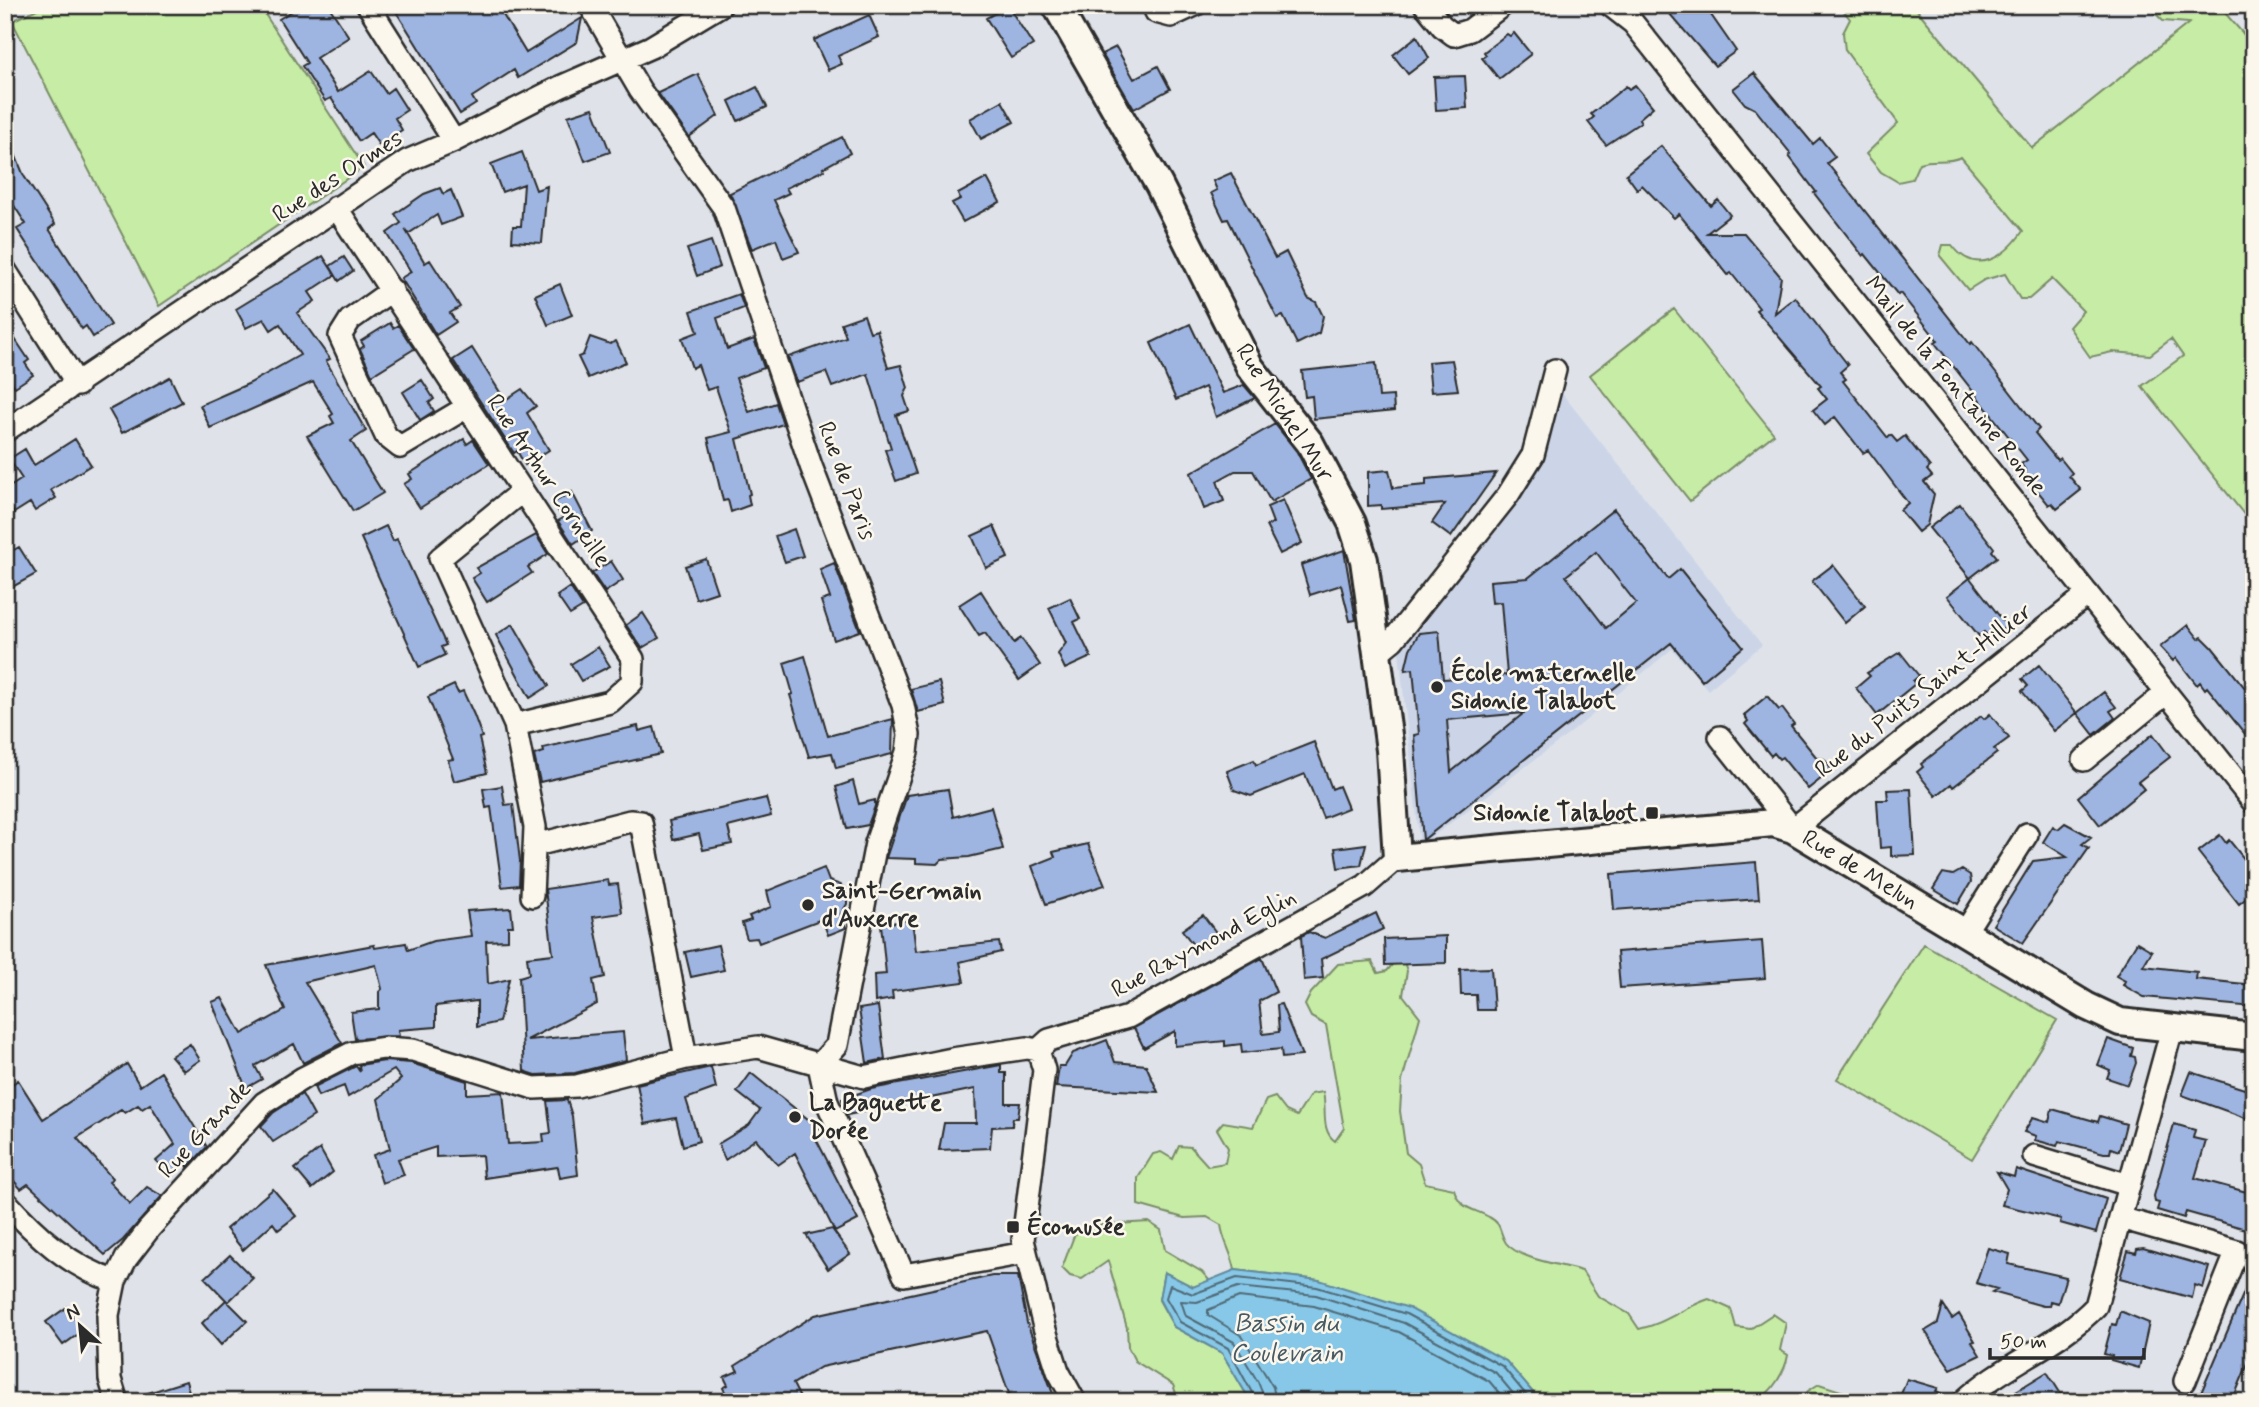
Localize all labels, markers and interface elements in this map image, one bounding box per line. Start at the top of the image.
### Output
street label: Rue des Ormes [267,123,409,231]
street label: Mail de la Fontaine Ronde [1857,270,2053,502]
street label: Rue Michel Mur [1228,338,1341,489]
street label: Rue Arthur Corneille [479,388,618,574]
street label: Rue de Paris [809,417,883,545]
street label: Rue du Puits Saint-Hillier [1809,596,2039,786]
place label: École maternelle Sidonie Talabot [1451,656,1636,717]
marker: École maternelle Sidonie Talabot [1429,679,1445,695]
place label: Sidonie Talabot [1473,798,1639,829]
marker: Sidonie Talabot [1644,805,1660,821]
street label: Rue de Melun [1796,823,1924,917]
place label: Saint-Germain d'Auxerre [822,876,982,935]
street label: Rue Raymond Eglin [1106,882,1303,1008]
marker: Saint-Germain d'Auxerre [800,897,816,913]
street label: Rue Grande [152,1074,258,1186]
place label: La Baguette Dorée [809,1088,942,1147]
marker: La Baguette Dorée [787,1109,803,1125]
place label: Écomusée [1027,1210,1125,1243]
marker: Écomusée [1005,1219,1021,1235]
north arrow [46,1292,116,1362]
text: N [62,1298,84,1326]
water label: Bassin du Coulevrain [1230,1307,1344,1371]
scale bar [1990,1316,2144,1360]
text: 50 m [2000,1328,2047,1356]

